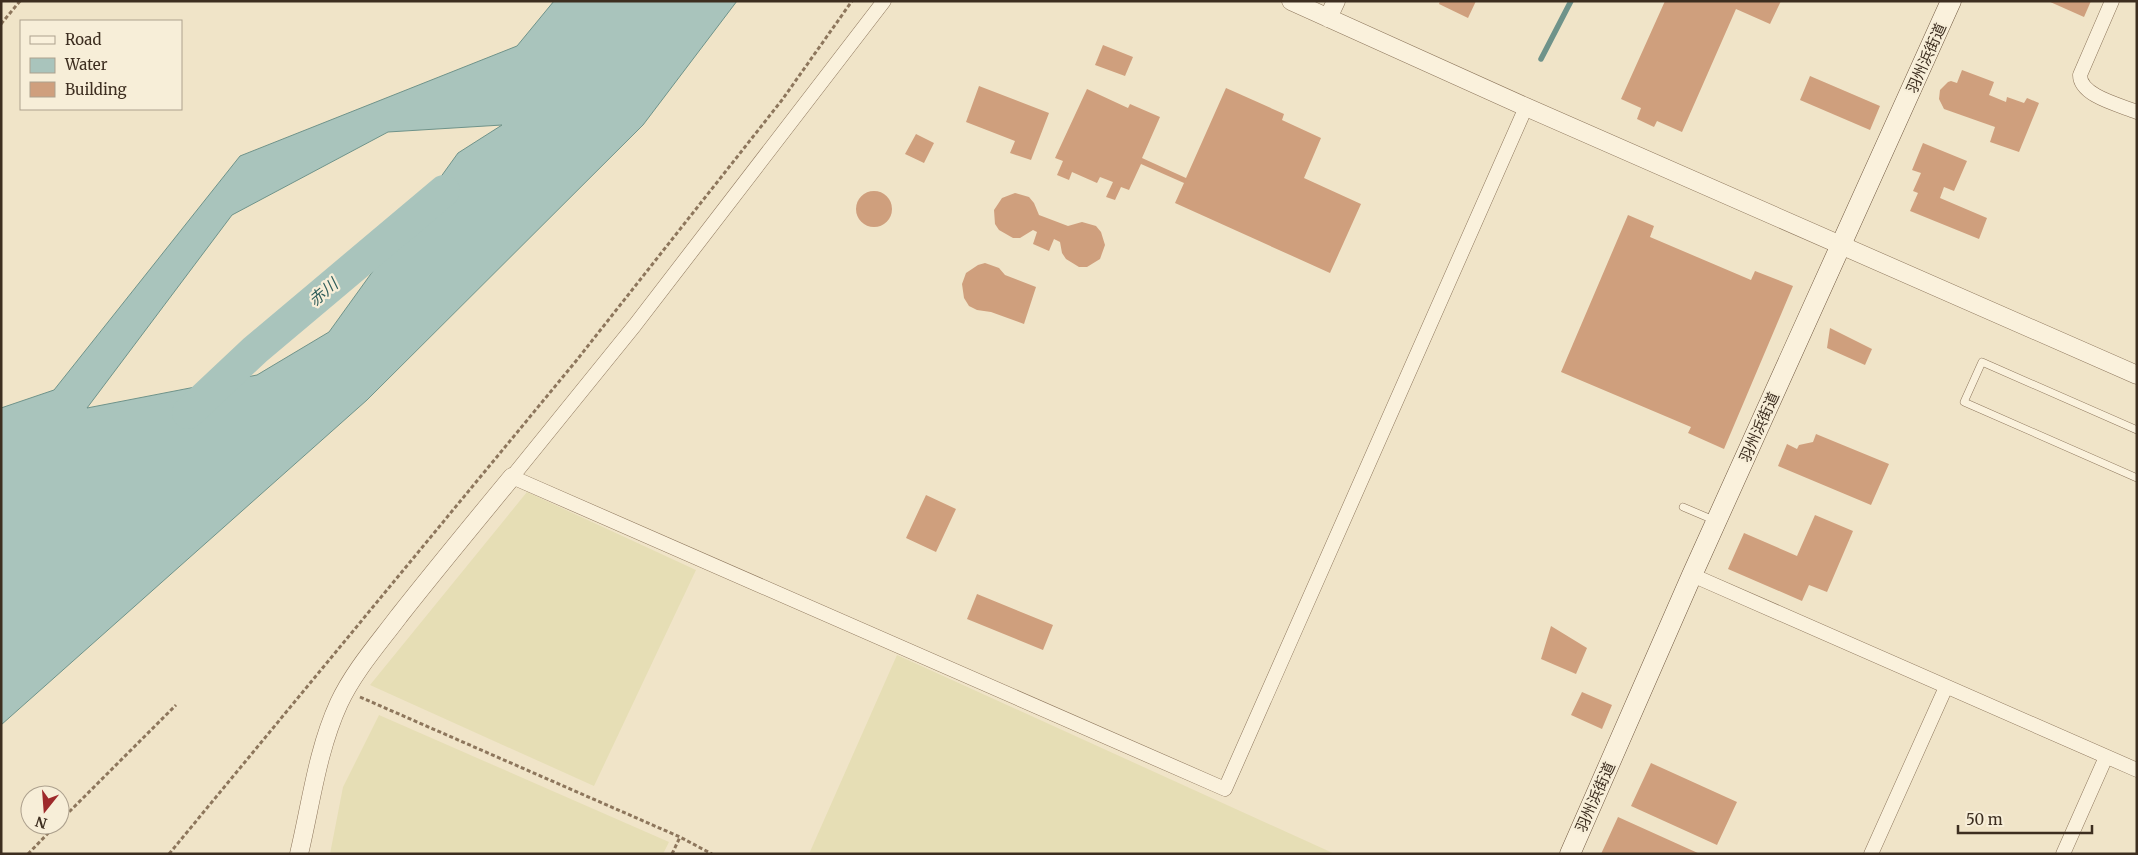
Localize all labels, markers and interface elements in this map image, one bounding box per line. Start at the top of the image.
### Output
legend [20,20,182,110]
street label: 羽州浜街道 [1902,20,1950,96]
text: Road [65,30,101,49]
text: Water [64,55,108,74]
text: Building [65,80,127,99]
water label: 赤川 [304,273,343,310]
street label: 羽州浜街道 [1735,389,1783,465]
street label: 羽州浜街道 [1571,759,1619,835]
north arrow [20,785,70,835]
scale bar [1958,802,2092,834]
text: 50 m [1966,810,2003,829]
text: N [33,812,49,833]

